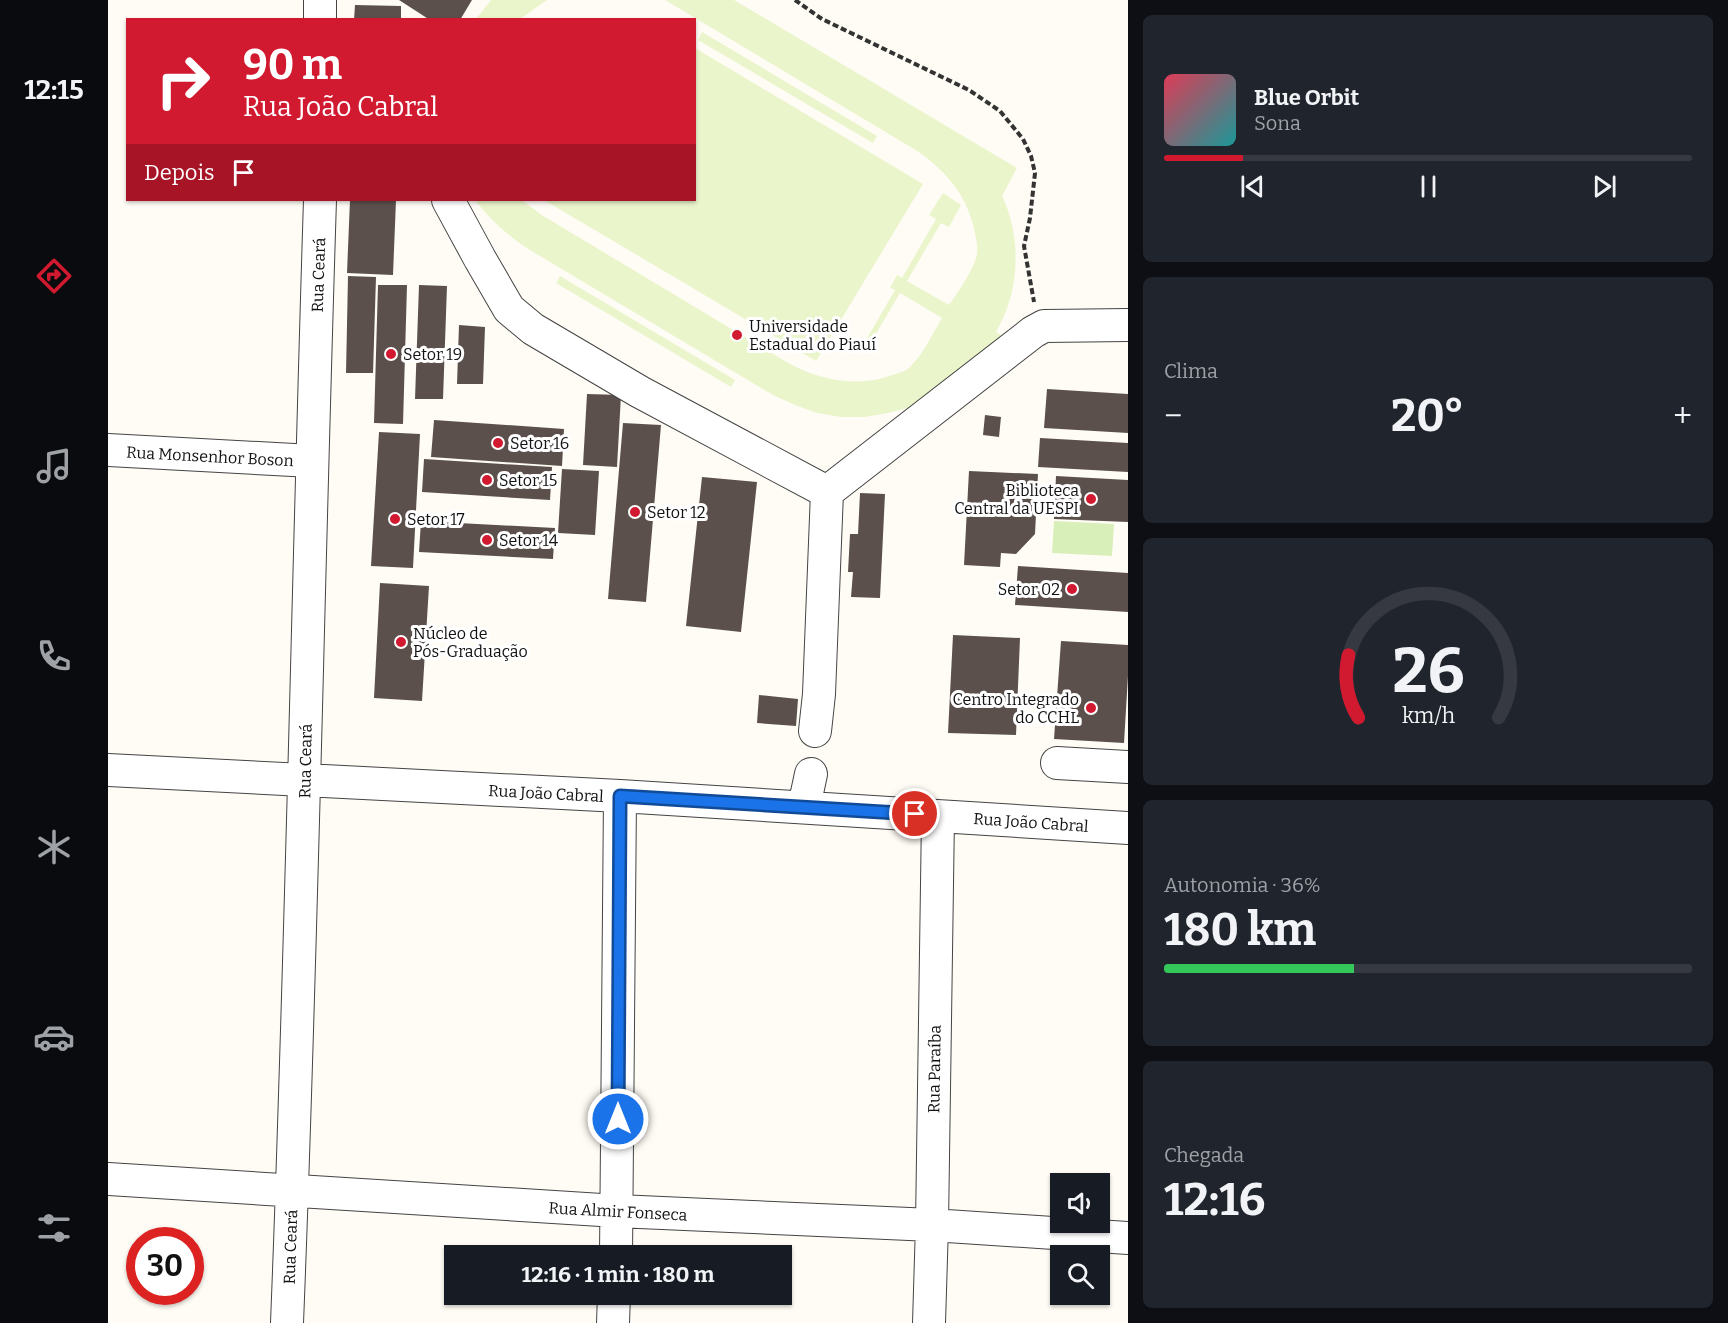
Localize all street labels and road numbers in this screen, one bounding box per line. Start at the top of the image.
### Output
street label: Rua Ceará [308,237,329,313]
street label: Rua Monsenhor Boson [126,443,294,470]
street label: Rua Ceará [295,723,316,799]
street label: Rua João Cabral [488,781,605,806]
street label: Rua João Cabral [973,809,1090,836]
street label: Rua Paraíba [924,1024,945,1113]
street label: Rua Almir Fonseca [548,1198,688,1225]
street label: Rua Ceará [280,1209,301,1285]

